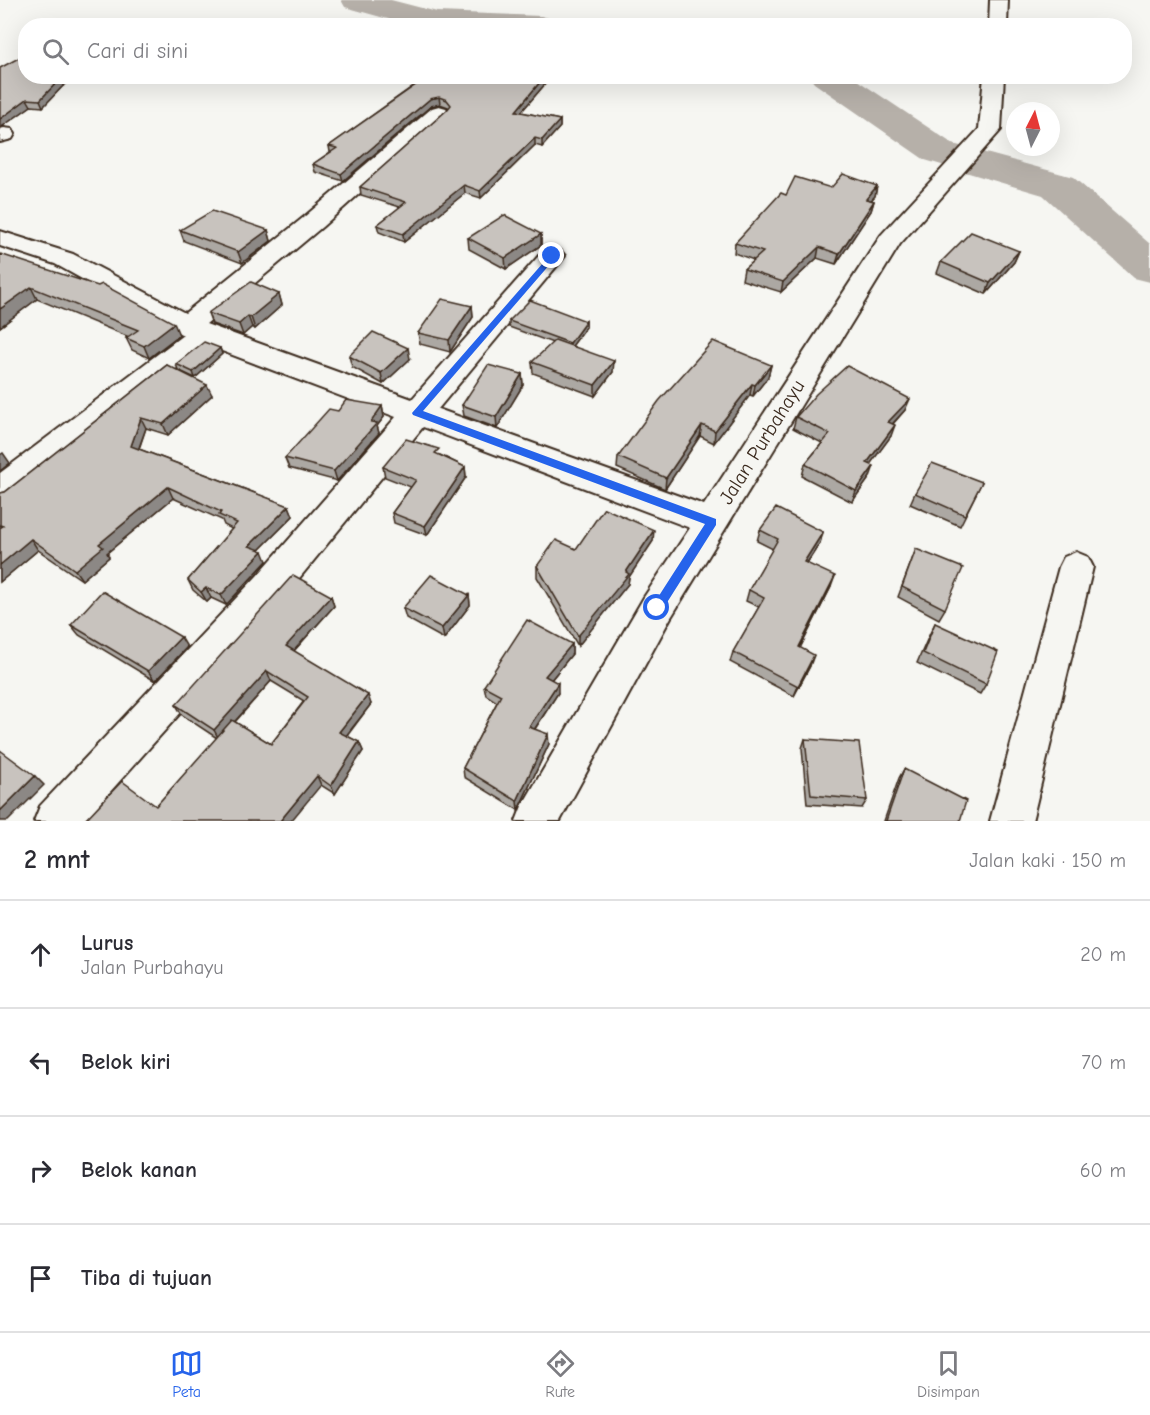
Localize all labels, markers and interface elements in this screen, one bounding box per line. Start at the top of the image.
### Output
search box [18,18,1132,84]
icon: search [39,35,72,68]
text: Cari di sini [87,38,188,64]
north arrow [1006,102,1060,156]
route end [538,242,564,268]
street label: Jalan Purbahayu [714,375,810,509]
route start [643,594,669,620]
text: 2 mnt [24,845,90,875]
text: Jalan kaki · 150 m [969,849,1126,872]
text: Lurus [81,930,133,956]
icon: ahead [24,938,57,971]
text: 20 m [1080,943,1126,966]
text: Jalan Purbahayu [81,956,223,979]
icon: left [24,1046,57,1079]
text: Belok kiri [81,1049,171,1075]
text: 70 m [1081,1051,1126,1074]
icon: right [24,1154,57,1187]
text: Belok kanan [81,1157,197,1183]
text: 60 m [1080,1159,1126,1182]
icon: arrive [24,1262,57,1295]
text: Tiba di tujuan [81,1265,212,1291]
tab: Peta [170,1347,203,1401]
tab: Rute [544,1347,577,1401]
tab: Disimpan [917,1347,980,1401]

